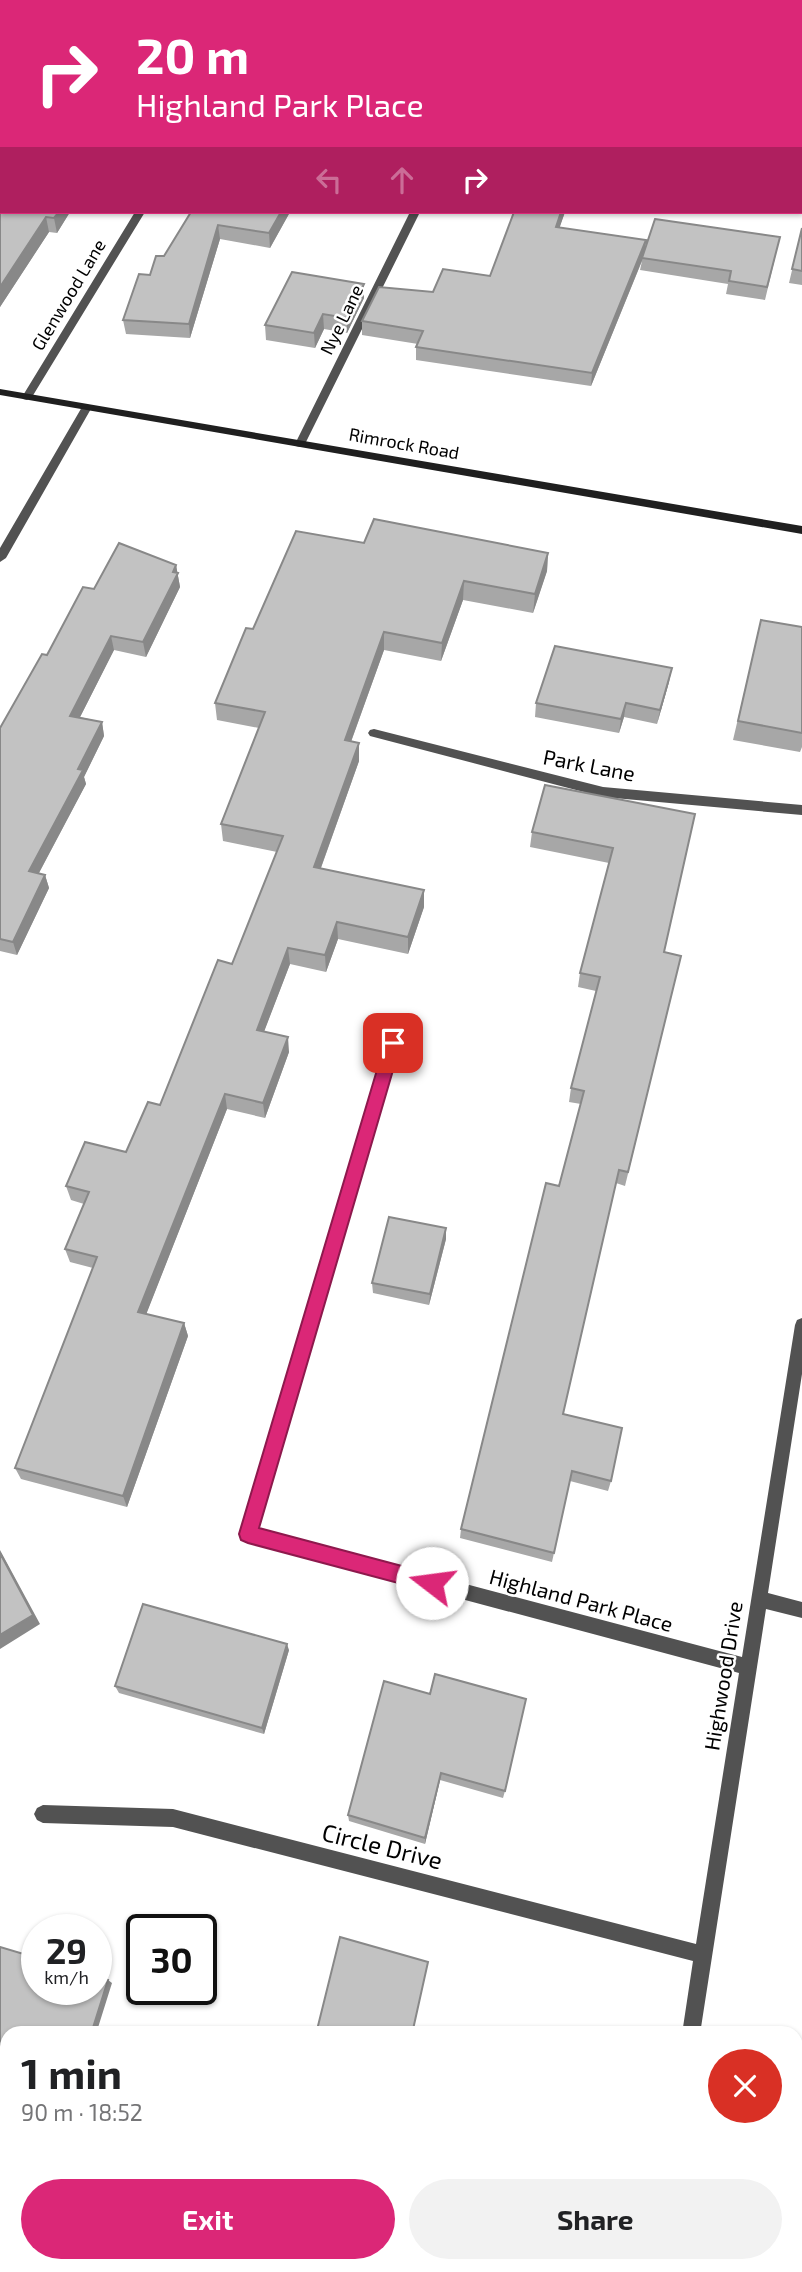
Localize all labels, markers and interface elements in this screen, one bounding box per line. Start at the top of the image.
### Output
text: 20 m [136,25,249,84]
icon: right [21,28,112,119]
text: Highland Park Place [136,85,424,123]
icon: left [310,161,348,199]
icon: ahead [383,161,421,199]
icon: right [456,161,494,199]
street label: Glenwood Lane [26,235,110,354]
street label: Nye Lane [315,281,367,358]
street label: Rimrock Road [347,422,461,464]
street label: Park Lane [541,743,637,786]
pin [363,1013,423,1073]
icon: arrive [374,1024,412,1062]
position arrow [395,1546,469,1620]
street label: Highland Park Place [487,1563,676,1636]
street label: Highwood Drive [698,1599,747,1752]
street label: Circle Drive [319,1817,446,1874]
speed limit sign: 30 [126,1914,217,2005]
text: 29 [46,1929,87,1971]
text: km/h [44,1966,89,1988]
text: 1 min [21,2047,122,2097]
button: close [708,2049,782,2123]
text: 90 m · 18:52 [21,2098,143,2126]
button: Exit [21,2179,395,2259]
button: Share [409,2179,782,2259]

